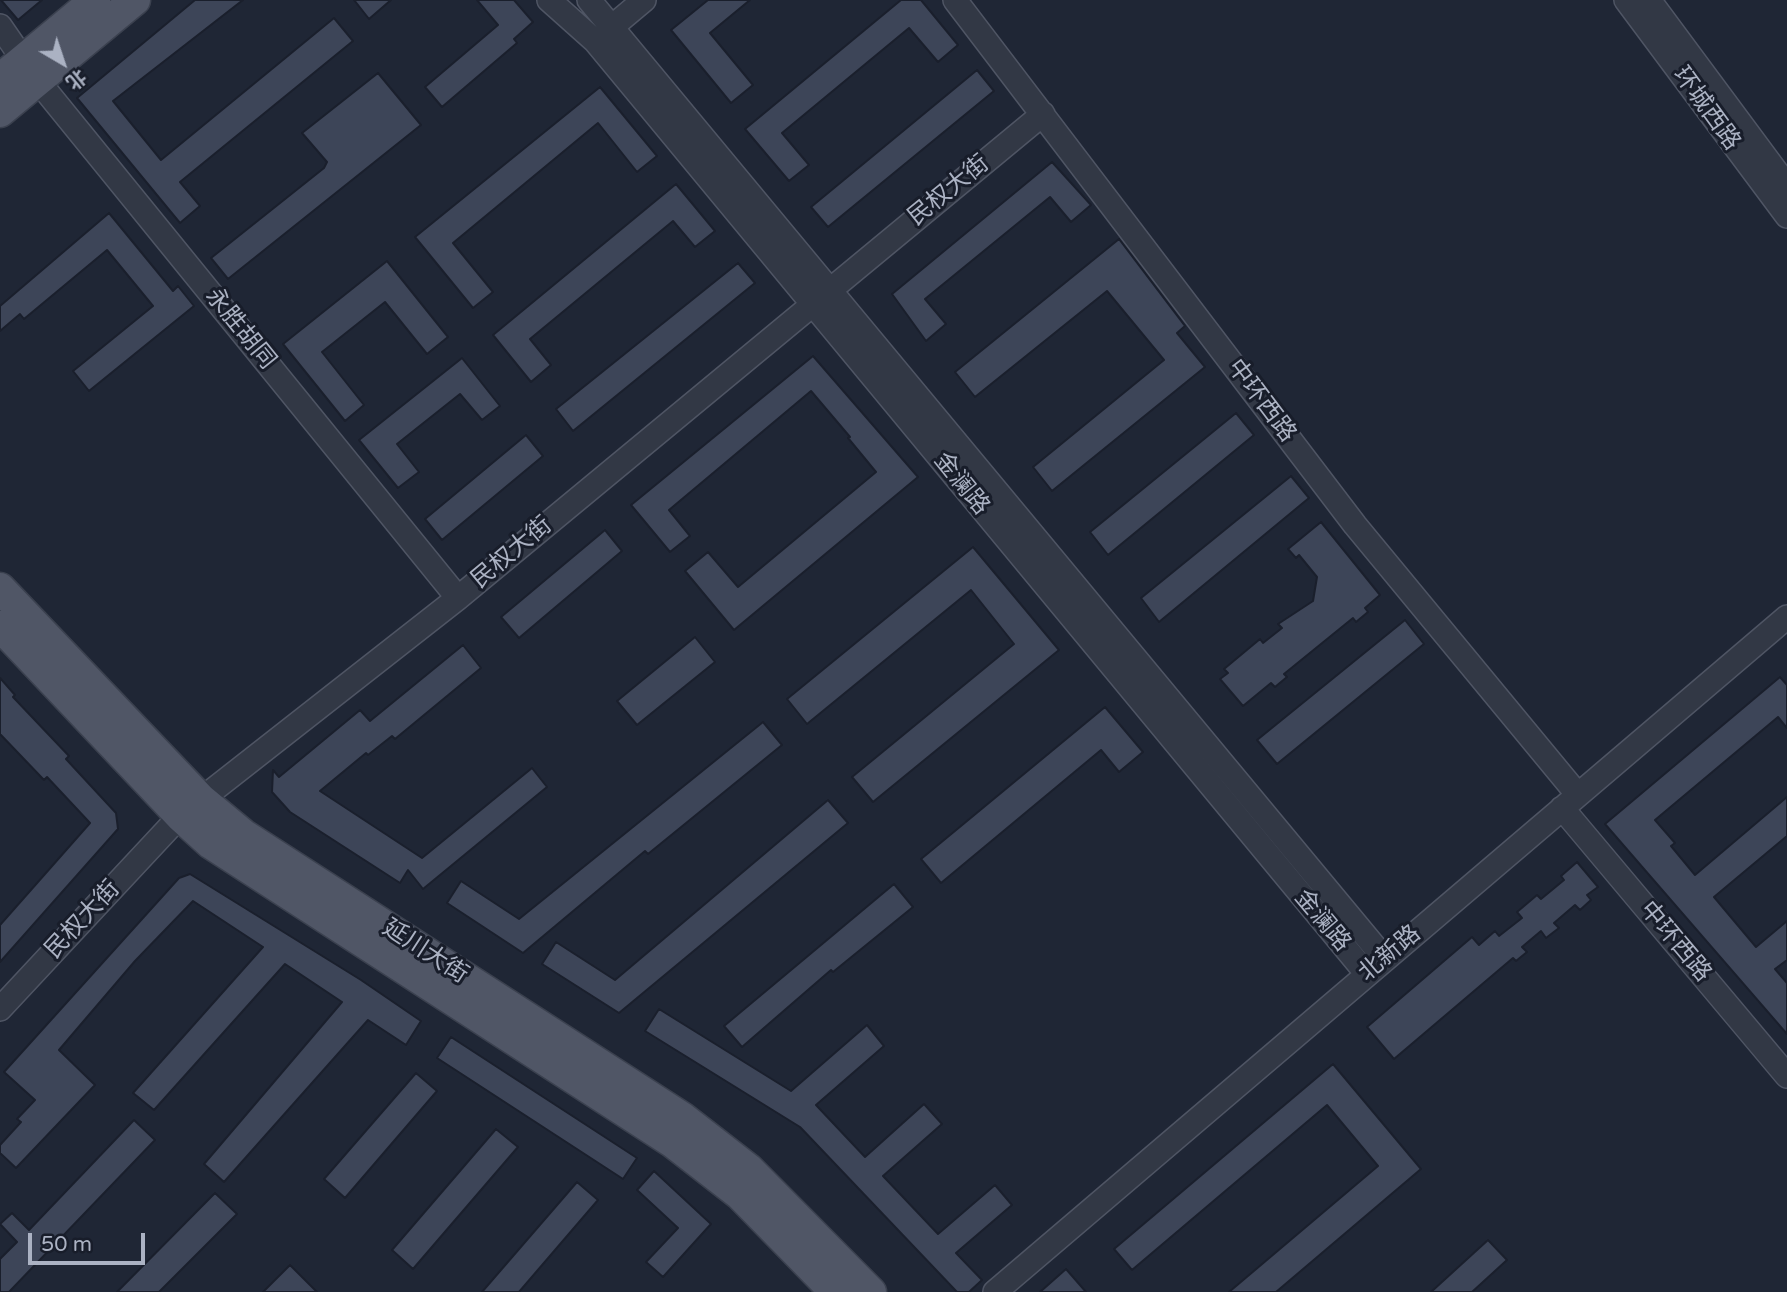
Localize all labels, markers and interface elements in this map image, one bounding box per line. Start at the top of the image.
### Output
north arrow [28,28,98,98]
street label: 环城西路 [1666,62,1746,156]
text: 北 [62,65,91,94]
street label: 民权大街 [903,150,995,232]
street label: 永胜胡同 [199,283,281,375]
street label: 中环西路 [1221,354,1301,448]
street label: 金澜路 [927,447,995,521]
street label: 民权大街 [466,511,558,595]
street label: 民权大街 [40,875,126,965]
street label: 金澜路 [1288,884,1356,958]
street label: 中环西路 [1633,896,1717,988]
street label: 延川大街 [377,914,473,990]
street label: 北新路 [1353,920,1427,988]
scale bar [32,1218,149,1262]
text: 50 m [41,1232,92,1257]

